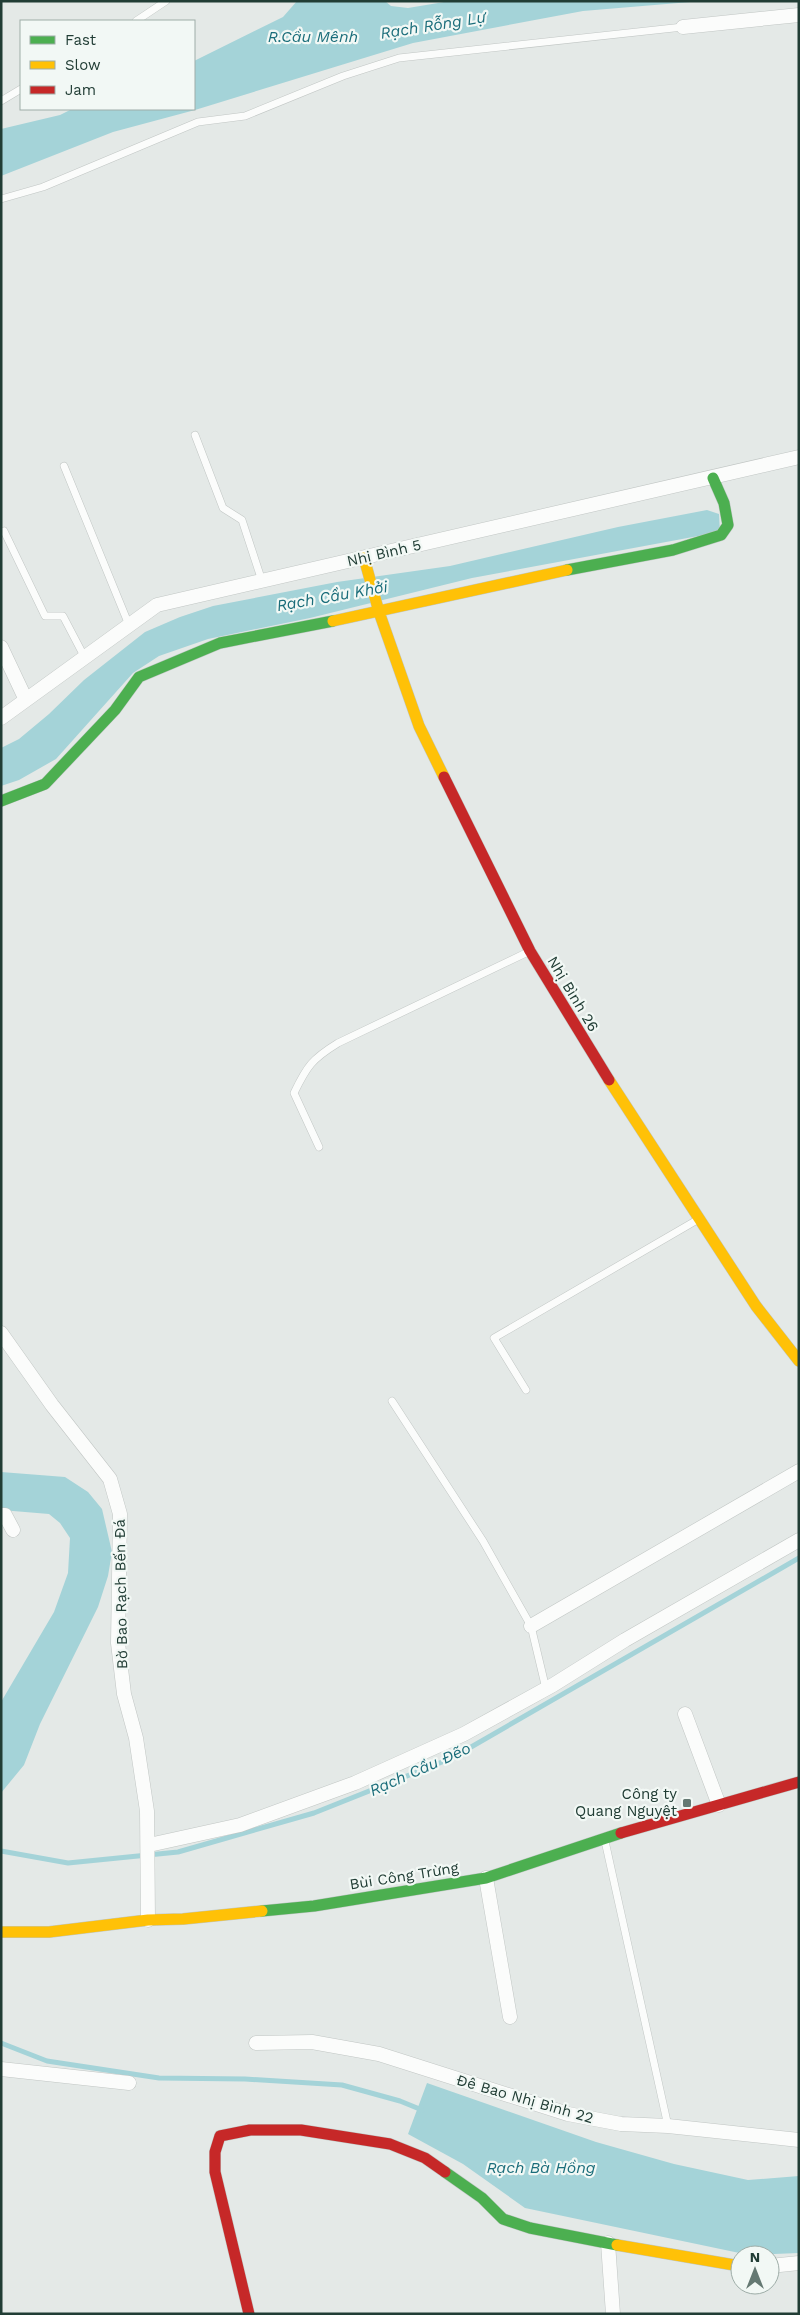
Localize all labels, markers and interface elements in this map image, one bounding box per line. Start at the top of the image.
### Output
water label: Rạch Rỗng Lự [379,7,488,43]
legend [20,20,195,110]
water label: R.Cầu Mênh [268,27,358,46]
text: Fast [65,31,97,49]
text: Slow [65,56,101,74]
text: Jam [65,81,96,99]
street label: Nhị Bình 5 [345,536,423,570]
water label: Rạch Cầu Khởi [275,577,390,615]
street label: Nhị Bình 26 [543,953,603,1035]
street label: Bờ Bao Rạch Bến Đá [111,1518,131,1669]
water label: Rạch Cầu Đẽo [366,1738,474,1800]
place label: Công ty Quang Nguyệt [575,1785,678,1820]
marker: Công ty Quang Nguyệt [681,1797,693,1809]
street label: Bùi Công Trừng [348,1858,460,1894]
street label: Đê Bao Nhị Bình 22 [455,2071,595,2127]
water label: Rạch Bà Hồng [486,2158,596,2177]
north arrow [730,2245,780,2295]
text: N [750,2249,760,2265]

